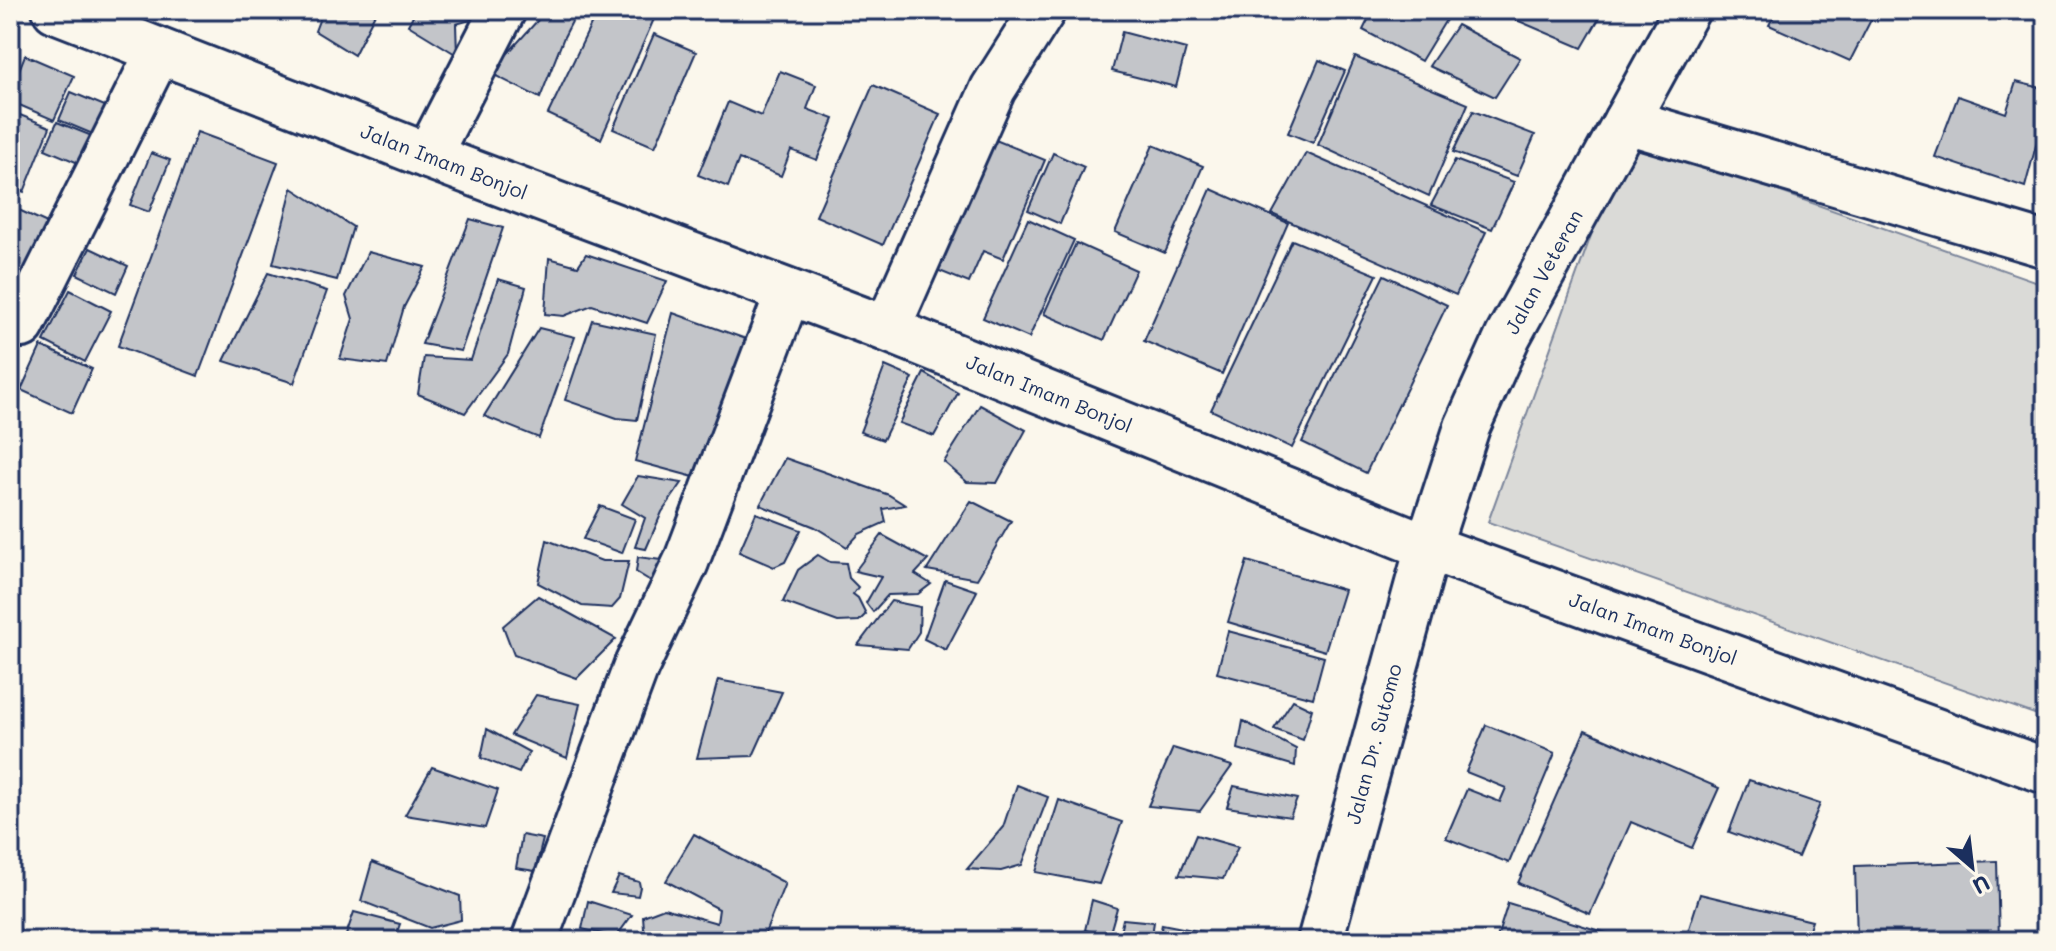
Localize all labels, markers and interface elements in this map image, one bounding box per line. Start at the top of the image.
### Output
street label: Jalan Imam Bonjol [357,117,532,205]
street label: Jalan Veteran [1498,205,1588,338]
street label: Jalan Imam Bonjol [963,348,1136,438]
street label: Jalan Imam Bonjol [1566,586,1741,671]
street label: Jalan Dr. Sutomo [1339,660,1407,827]
north arrow [1932,827,2012,907]
text: U [1968,869,1995,902]

